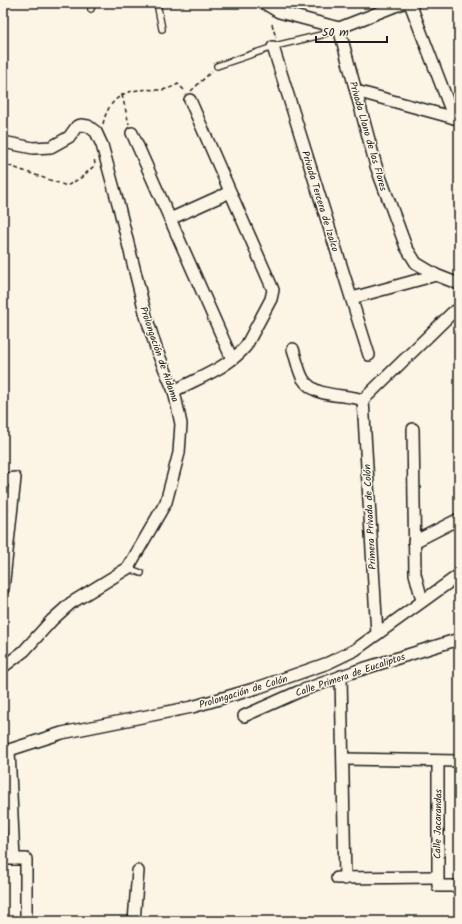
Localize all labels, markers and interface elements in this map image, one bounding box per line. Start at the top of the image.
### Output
scale bar [316,18,387,44]
text: 50 m [322,23,349,42]
street label: Privada Llano de las Flores [345,80,392,194]
street label: Privada Tercera de Izalco [297,149,343,254]
street label: Prolongación de Aldama [135,304,183,405]
street label: Primera Privada de Colón [359,464,381,570]
street label: Calle Primera de Eucaliptos [293,648,408,701]
street label: Prolongación de Colón [197,671,290,713]
street label: Calle Jacarandas [429,788,447,859]

